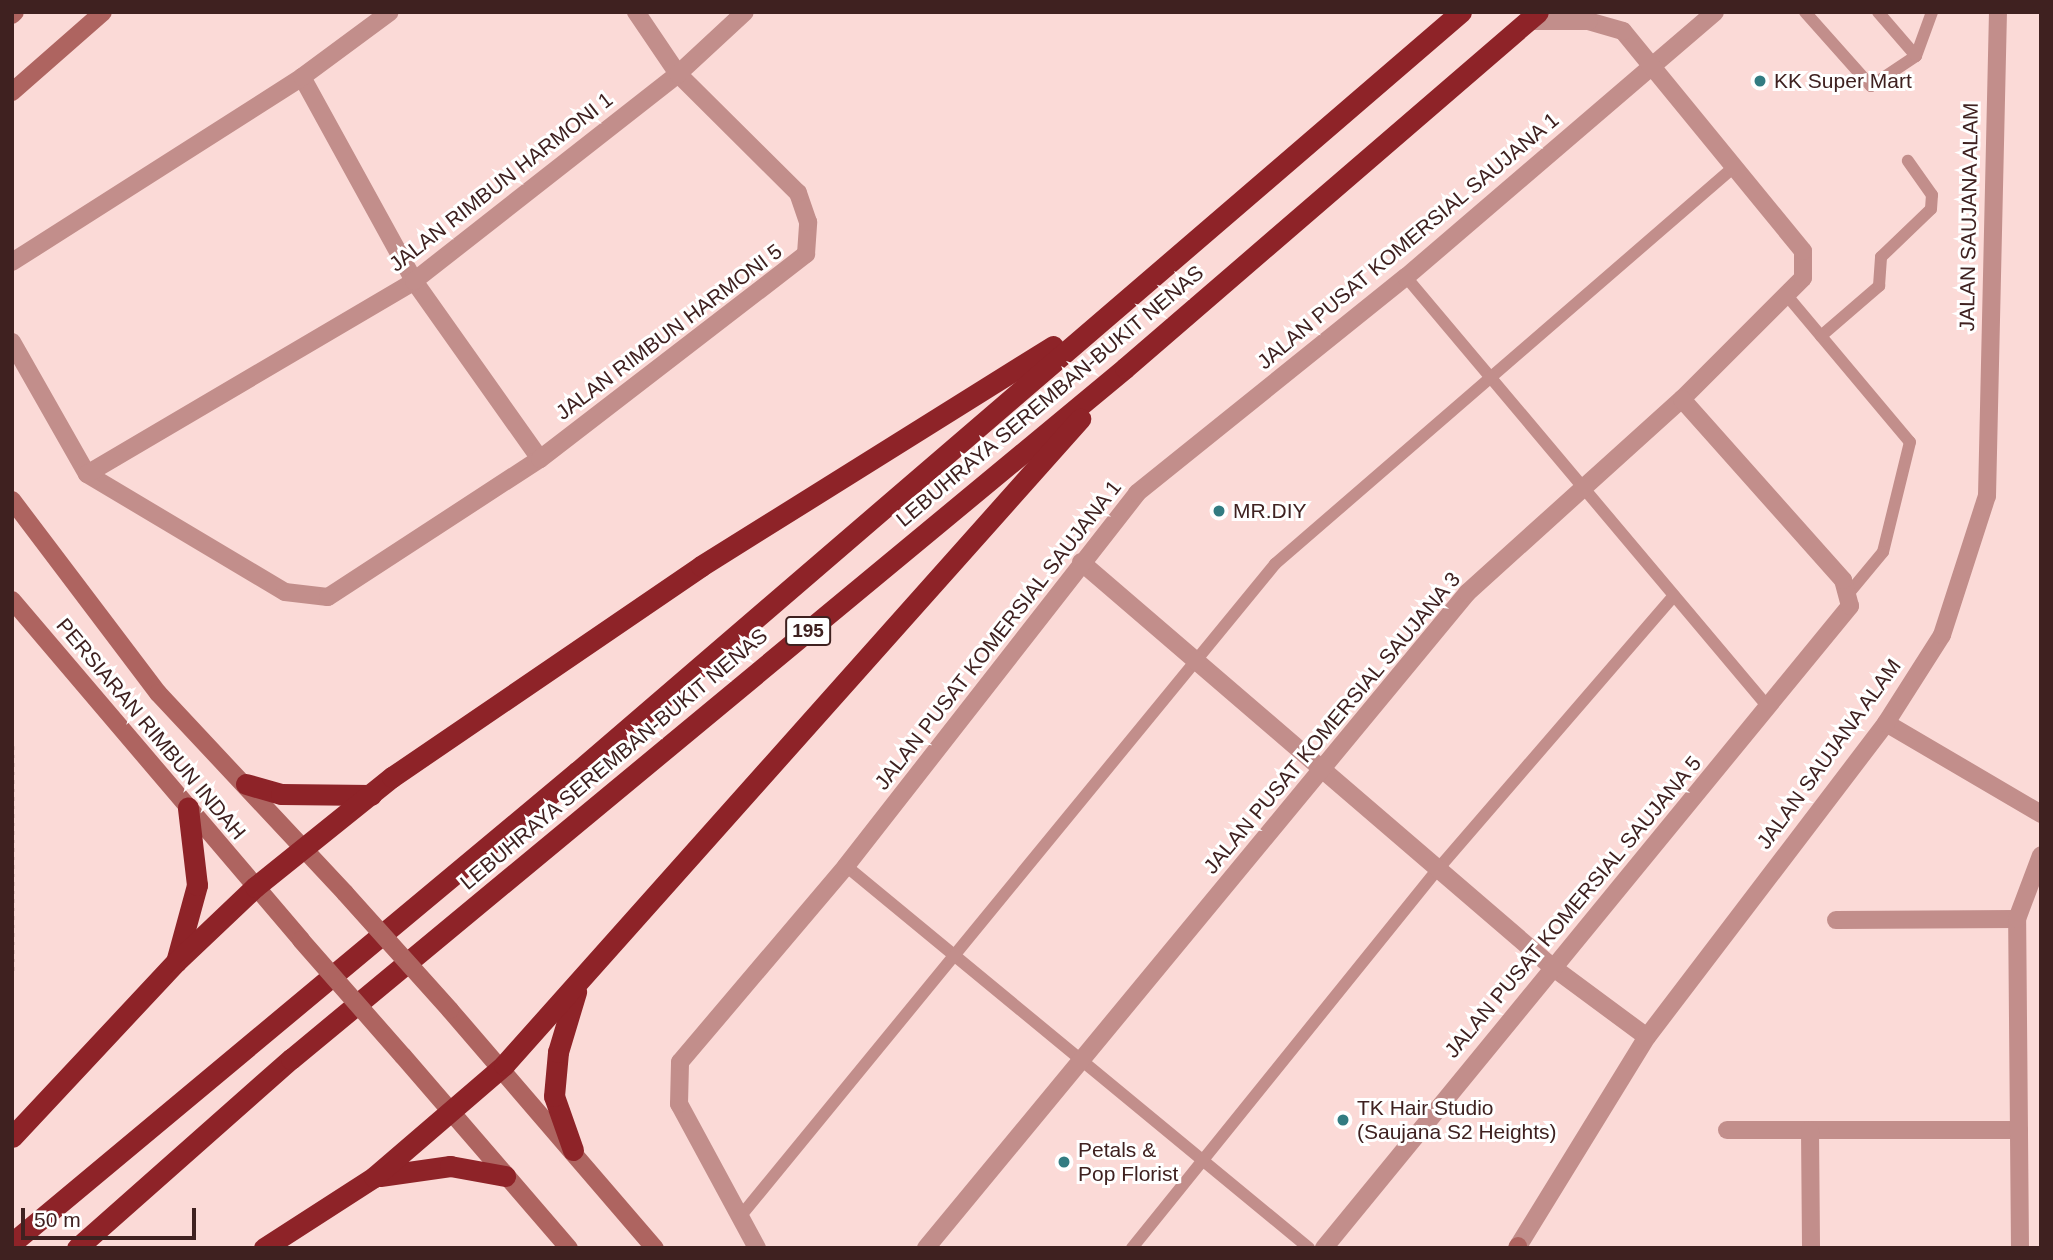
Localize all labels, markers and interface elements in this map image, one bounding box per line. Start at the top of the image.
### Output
place label: KK Super Mart [1774,68,1912,94]
marker: KK Super Mart [1752,73,1768,89]
street label: JALAN RIMBUN HARMONI 1 [384,87,618,277]
street label: JALAN SAUJANA ALAM [1954,101,1984,333]
street label: JALAN PUSAT KOMERSIAL SAUJANA 1 [1251,107,1565,375]
street label: JALAN RIMBUN HARMONI 5 [551,239,787,425]
street label: LEBUHRAYA SEREMBAN-BUKIT NENAS [891,259,1209,533]
street label: JALAN PUSAT KOMERSIAL SAUJANA 1 [869,474,1127,796]
place label: MR.DIY [1233,498,1306,524]
marker: MR.DIY [1211,503,1227,519]
street label: JALAN PUSAT KOMERSIAL SAUJANA 3 [1198,566,1466,880]
street label: PERSIARAN RIMBUN INDAH [51,613,251,845]
road number: 195 [784,616,832,646]
street label: LEBUHRAYA SEREMBAN-BUKIT NENAS [455,622,773,896]
street label: JALAN SAUJANA ALAM [1751,653,1907,855]
street label: JALAN PUSAT KOMERSIAL SAUJANA 5 [1439,750,1707,1064]
place label: TK Hair Studio (Saujana S2 Heights) [1357,1095,1557,1145]
marker: TK Hair Studio (Saujana S2 Heights) [1335,1112,1351,1128]
place label: Petals & Pop Florist [1078,1137,1178,1187]
marker: Petals & Pop Florist [1056,1154,1072,1170]
scale bar [24,1194,200,1238]
text: 50 m [34,1208,81,1231]

